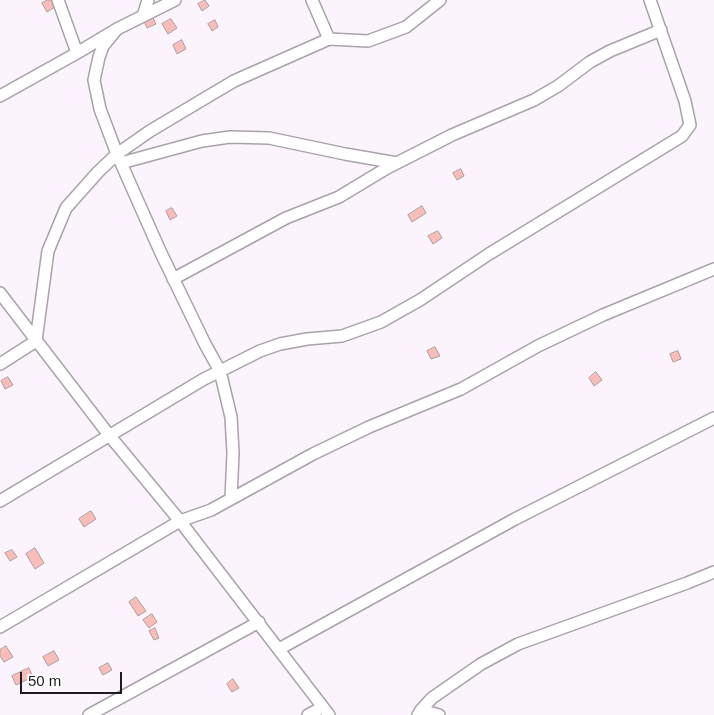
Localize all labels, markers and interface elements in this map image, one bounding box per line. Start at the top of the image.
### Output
scale bar [22,662,125,694]
text: 50 m [28,672,61,689]

